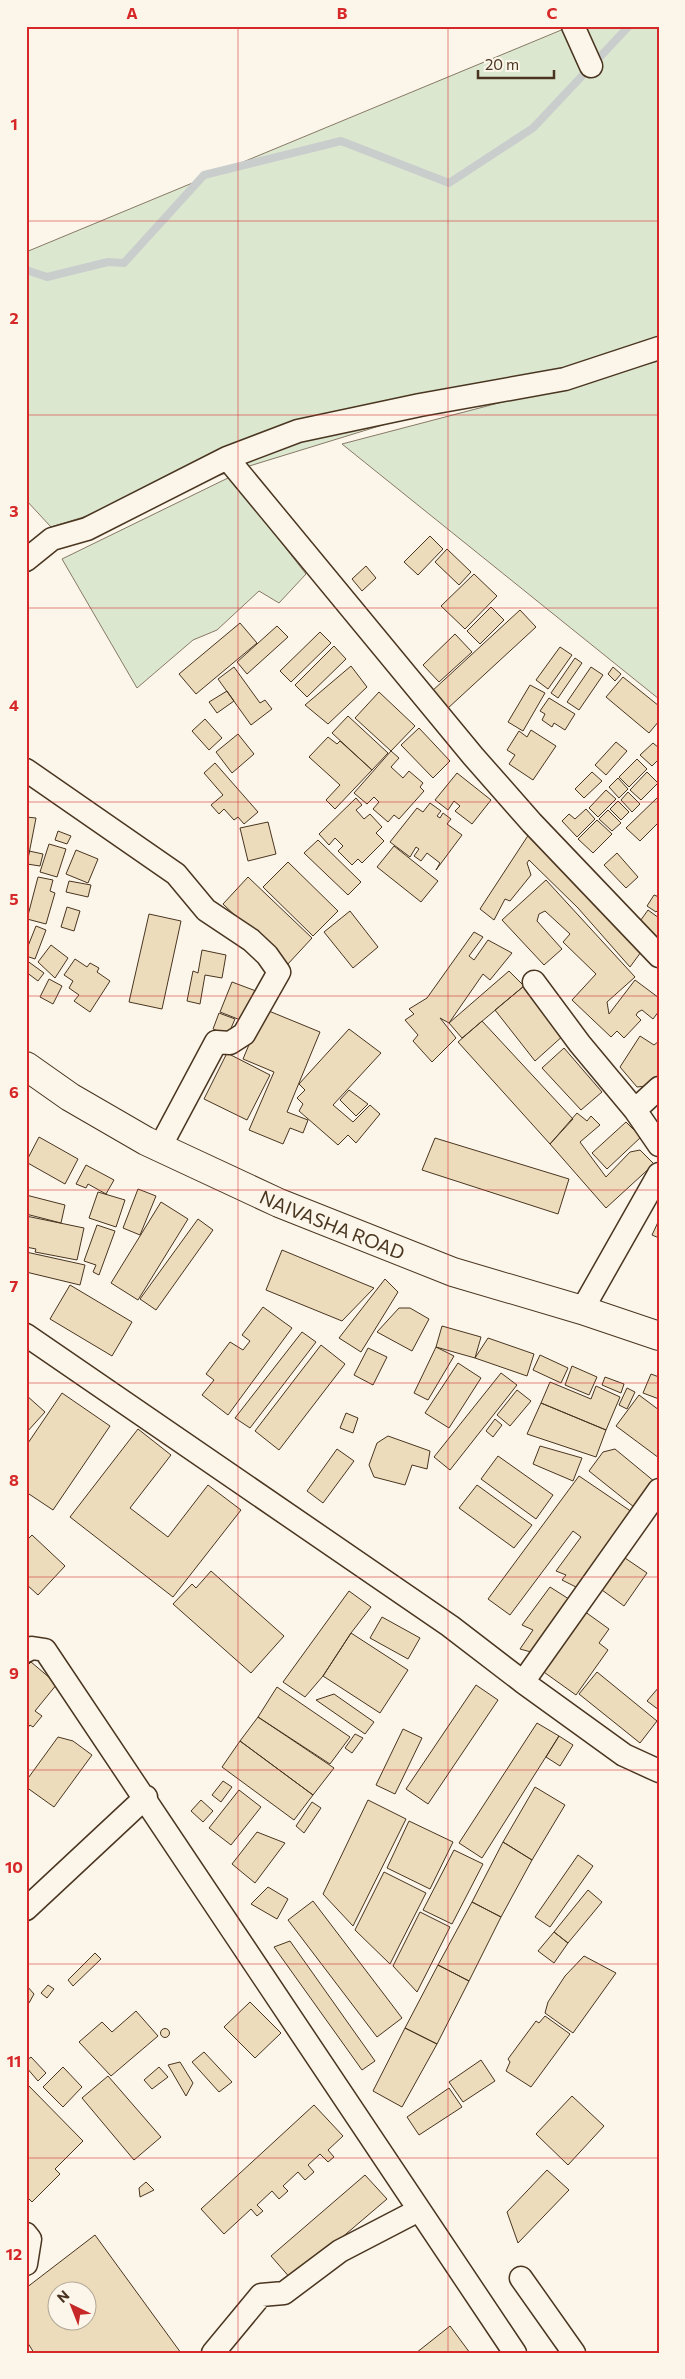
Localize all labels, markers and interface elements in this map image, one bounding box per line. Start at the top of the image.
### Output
text: A [126,3,138,22]
text: B [337,3,348,22]
text: C [547,3,558,22]
scale bar [478,48,554,80]
text: 20 m [485,55,519,73]
text: 1 [10,114,18,133]
text: 2 [9,308,19,327]
text: 3 [9,501,19,520]
text: 4 [9,695,19,714]
text: 5 [9,889,19,908]
text: 6 [9,1082,19,1101]
street label: NAIVASHA ROAD [256,1184,408,1263]
text: 7 [10,1276,19,1295]
text: 8 [9,1470,19,1489]
text: 9 [9,1663,19,1682]
text: 10 [5,1857,23,1876]
text: 11 [7,2051,21,2070]
text: 12 [6,2244,22,2263]
north arrow [48,2282,98,2332]
text: N [53,2286,72,2306]

